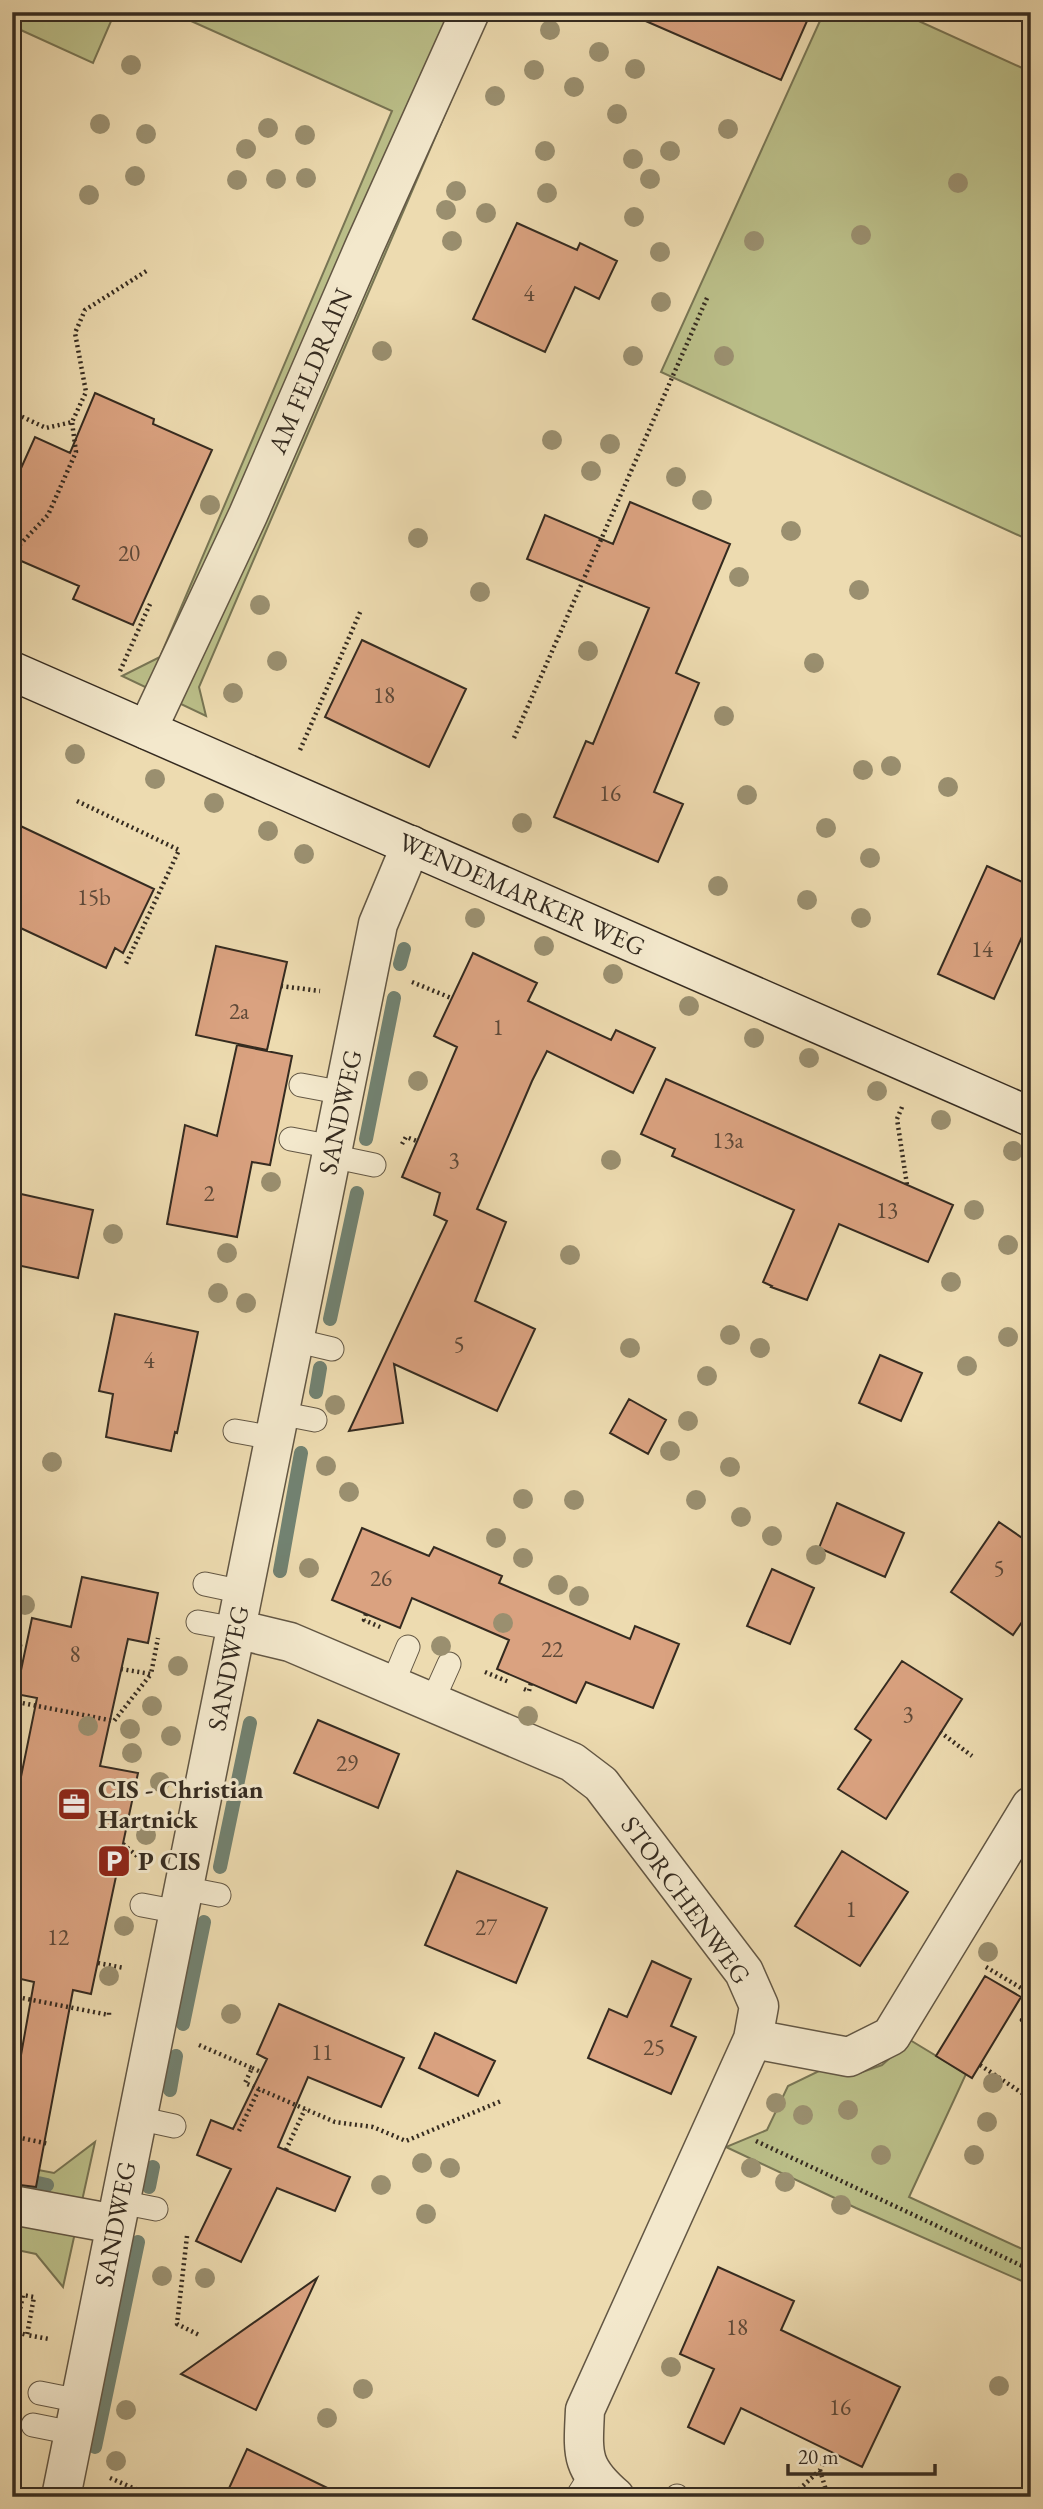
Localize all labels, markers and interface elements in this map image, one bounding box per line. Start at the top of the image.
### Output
house number: 4 [523,278,535,308]
street label: AM FELDRAIN [260,283,360,460]
house number: 20 [118,538,140,568]
house number: 18 [373,680,395,710]
house number: 16 [599,778,621,808]
street label: WENDEMARKER WEG [393,824,651,964]
house number: 15b [77,882,111,912]
house number: 14 [971,934,994,964]
house number: 2a [229,996,250,1026]
house number: 1 [492,1012,504,1042]
street label: SANDWEG [310,1046,370,1178]
house number: 13a [712,1125,744,1155]
house number: 3 [448,1145,460,1175]
house number: 2 [203,1178,215,1208]
house number: 13 [876,1195,898,1225]
house number: 5 [453,1329,465,1359]
house number: 4 [143,1345,155,1375]
house number: 5 [993,1553,1005,1583]
house number: 26 [370,1563,392,1593]
street label: SANDWEG [199,1602,257,1733]
house number: 22 [541,1634,563,1664]
house number: 8 [69,1639,81,1669]
house number: 3 [902,1699,914,1729]
house number: 29 [336,1748,358,1778]
place label: CIS - Christian Hartnick [98,1772,264,1836]
office icon: CIS - Christian Hartnick [55,1785,93,1823]
street label: STORCHENWEG [614,1809,758,1991]
parking icon: P CIS [95,1842,133,1880]
place label: P CIS [138,1844,201,1878]
house number: 1 [845,1894,857,1924]
house number: 27 [475,1912,498,1942]
house number: 12 [47,1922,69,1952]
house number: 25 [643,2032,665,2062]
house number: 11 [311,2037,333,2067]
street label: SANDWEG [86,2158,144,2289]
house number: 18 [726,2312,748,2342]
house number: 16 [829,2392,851,2422]
scale bar [788,2432,934,2476]
text: 20 m [798,2443,839,2470]

